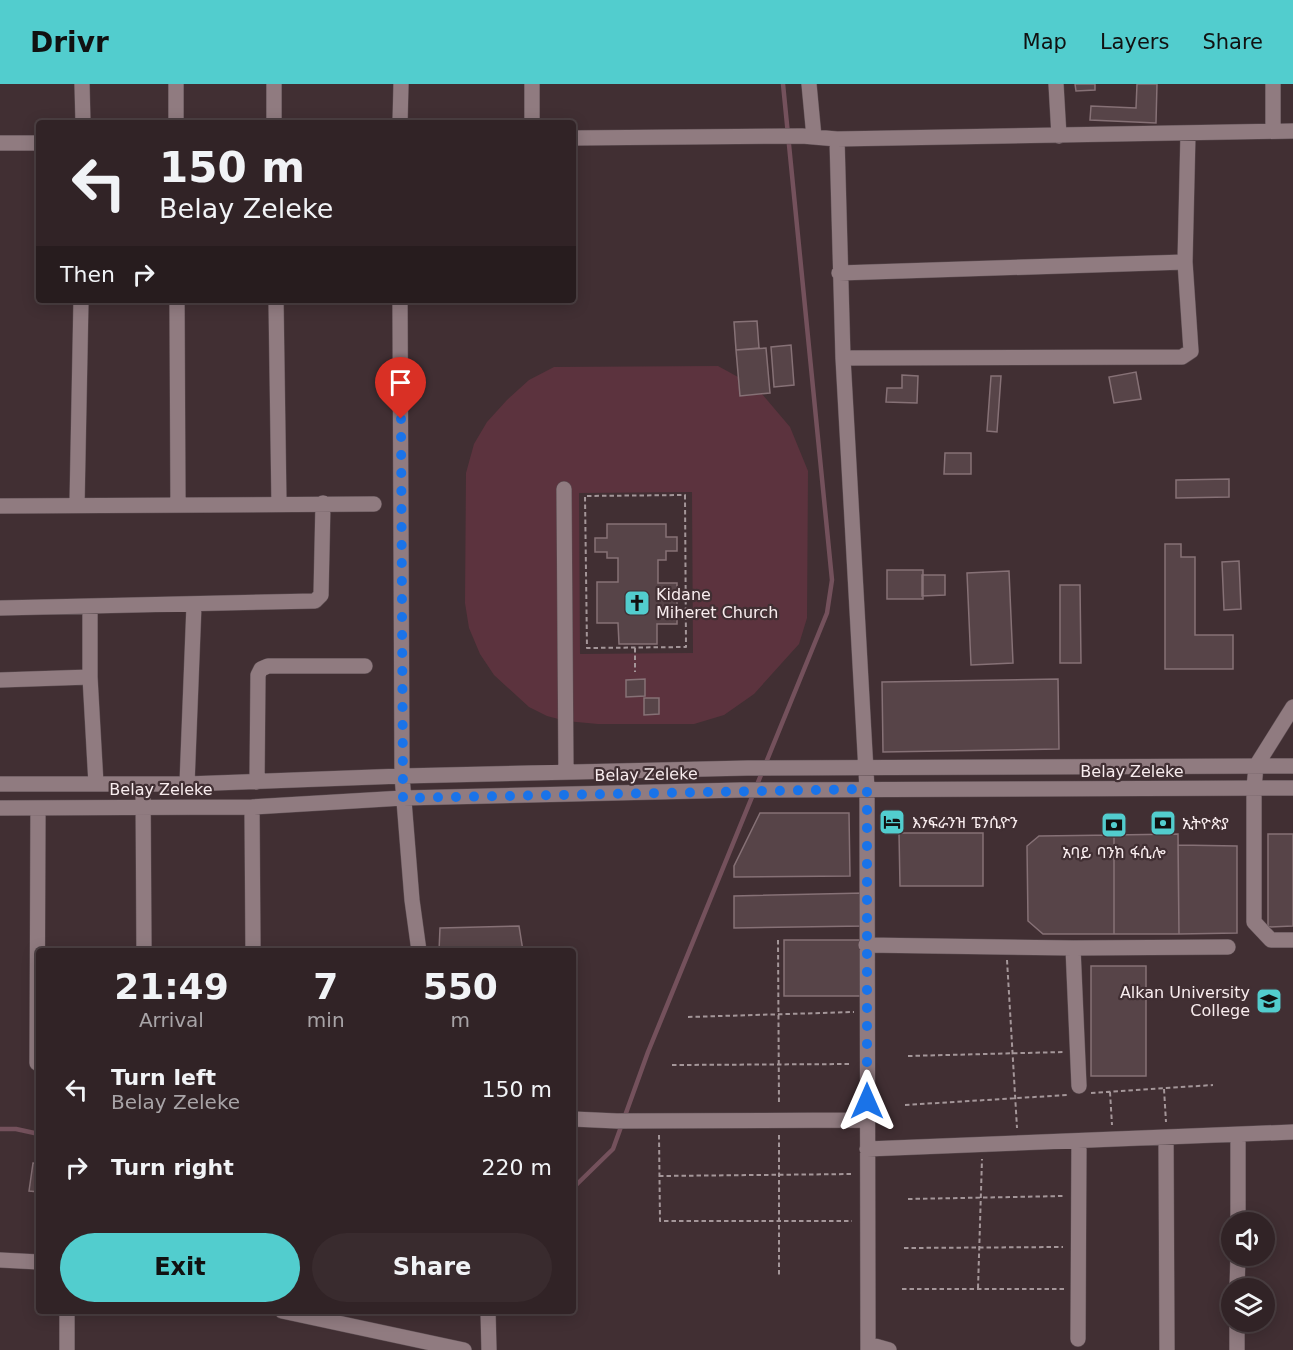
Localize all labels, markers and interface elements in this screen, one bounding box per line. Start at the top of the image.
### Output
text: Drivr [30,26,109,59]
text: Map [1023,30,1067,54]
text: Layers [1100,30,1169,54]
text: Share [1202,30,1263,54]
text: 150 m [159,143,305,192]
icon: left [60,144,138,222]
text: Belay Zeleke [159,193,333,224]
icon: right [127,258,160,291]
text: Then [60,262,115,287]
pin [375,357,426,419]
icon: arrive [384,366,417,399]
place label: Kidane Miheret Church [656,585,778,622]
church icon: Kidane Miheret Church [622,588,652,618]
street label: Belay Zeleke [1080,762,1184,781]
street label: Belay Zeleke [594,764,698,785]
street label: Belay Zeleke [109,780,213,799]
hotel icon: እንፍራንዝ ፔንሲዮን [877,807,907,837]
bank icon: ኢትዮጵያ [1148,808,1178,838]
bank icon: አባይ ባንክ ፋሲሎ [1099,810,1129,840]
place label: እንፍራንዝ ፔንሲዮን [912,813,1018,832]
place label: ኢትዮጵያ [1182,814,1229,833]
place label: አባይ ባንክ ፋሲሎ [1062,843,1166,862]
text: 21:49 [114,966,229,1007]
text: 7 [313,966,338,1007]
text: 550 [423,966,498,1007]
place label: Alkan University College [1120,983,1250,1020]
school or university icon: Alkan University College [1254,986,1284,1016]
text: Arrival [139,1008,204,1032]
text: min [307,1008,345,1032]
text: m [451,1008,470,1032]
text: Turn left [111,1065,216,1090]
position arrow [835,1069,899,1133]
icon: left [60,1073,93,1106]
text: 150 m [482,1077,552,1102]
text: Belay Zeleke [111,1090,240,1114]
icon: right [60,1151,93,1184]
text: Turn right [111,1155,234,1180]
text: 220 m [482,1155,552,1180]
map controls [1221,1212,1275,1332]
button: sound [1221,1212,1275,1266]
button: Exit [60,1233,300,1302]
button: Share [312,1233,552,1302]
button: layers [1221,1278,1275,1332]

